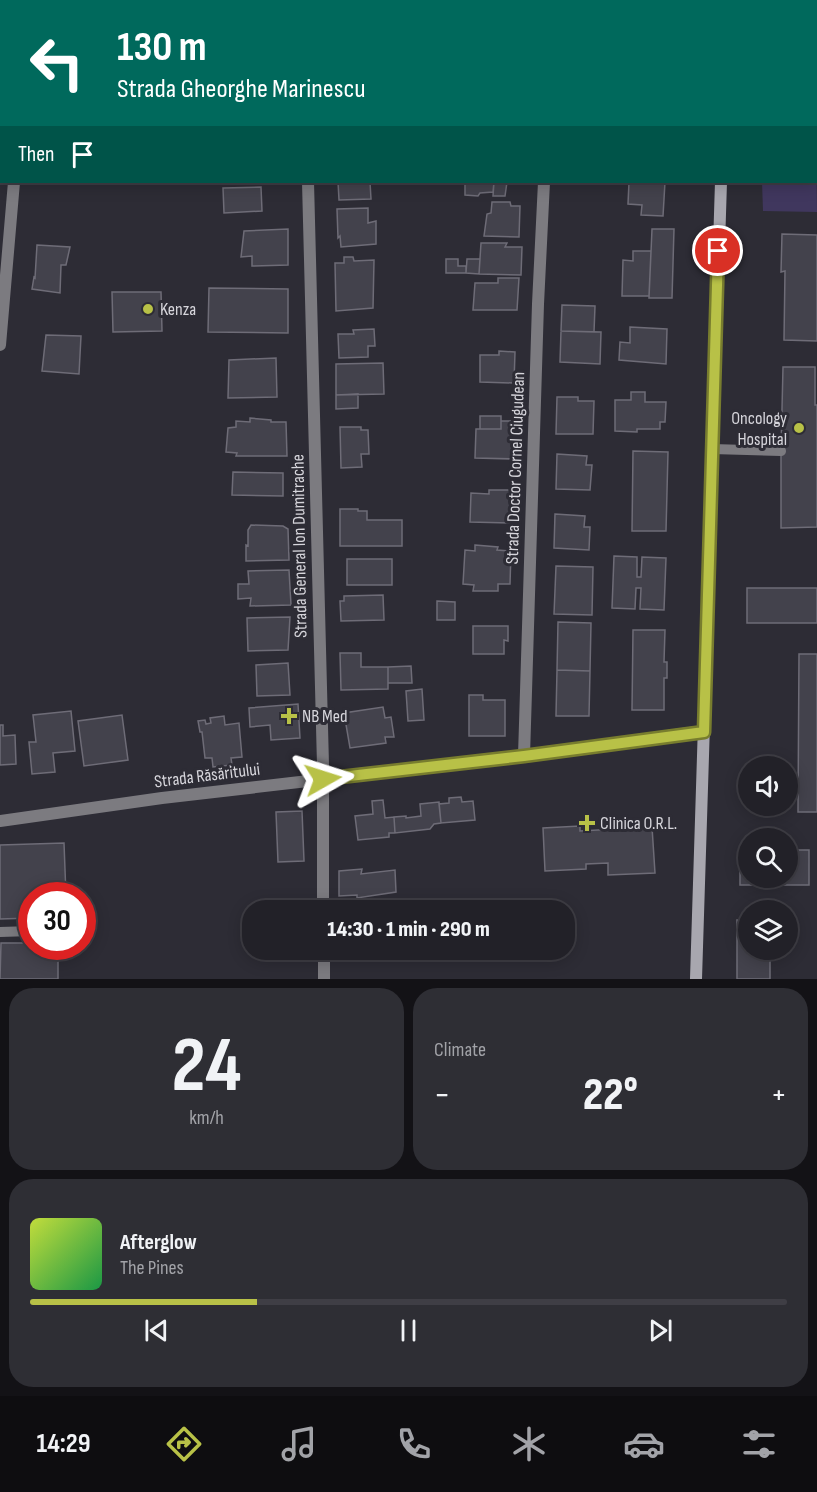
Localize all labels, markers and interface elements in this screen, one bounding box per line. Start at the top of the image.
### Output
text: 130 m [117,22,207,73]
icon: left [18,24,96,102]
text: Strada Gheorghe Marinescu [117,73,365,105]
icon: arrive [66,138,99,171]
text: Then [18,141,54,168]
pin [692,225,743,276]
icon: arrive [701,234,734,267]
place label: Kenza [160,299,196,320]
marker: Kenza [141,302,155,316]
street label: Strada Doctor Cornel Ciugudean [502,371,529,565]
place label: Oncology Hospital [731,408,787,450]
marker: Oncology Hospital [792,421,806,435]
street label: Strada General Ion Dumitrache [287,454,312,638]
place label: NB Med [302,706,348,727]
marker: NB Med [280,707,298,725]
position arrow [291,747,355,811]
map controls [738,756,798,960]
button: sound [738,756,798,816]
street label: Strada Răsăritului [153,759,261,792]
place label: Clinica O.R.L. [600,813,677,834]
marker: Clinica O.R.L. [578,814,596,832]
button: search [738,828,798,888]
speed limit sign: 30 [18,882,96,960]
button: layers [738,900,798,960]
text: 14:30 · 1 min · 290 m [327,916,490,943]
text: 24 [171,1020,242,1113]
text: Climate [434,1038,486,1062]
text: 22° [583,1068,638,1123]
text: − [434,1075,450,1115]
text: + [771,1075,787,1115]
text: km/h [189,1106,224,1130]
text: Afterglow [120,1229,197,1256]
text: The Pines [120,1256,184,1280]
icon: previous [140,1314,173,1347]
icon: pause [392,1314,425,1347]
icon: next [644,1314,677,1347]
icon: directions [163,1423,205,1465]
icon: music [278,1423,320,1465]
icon: phone [393,1423,435,1465]
icon: climate [508,1423,550,1465]
icon: car [623,1423,665,1465]
icon: filters [738,1423,780,1465]
text: 14:29 [36,1428,91,1460]

